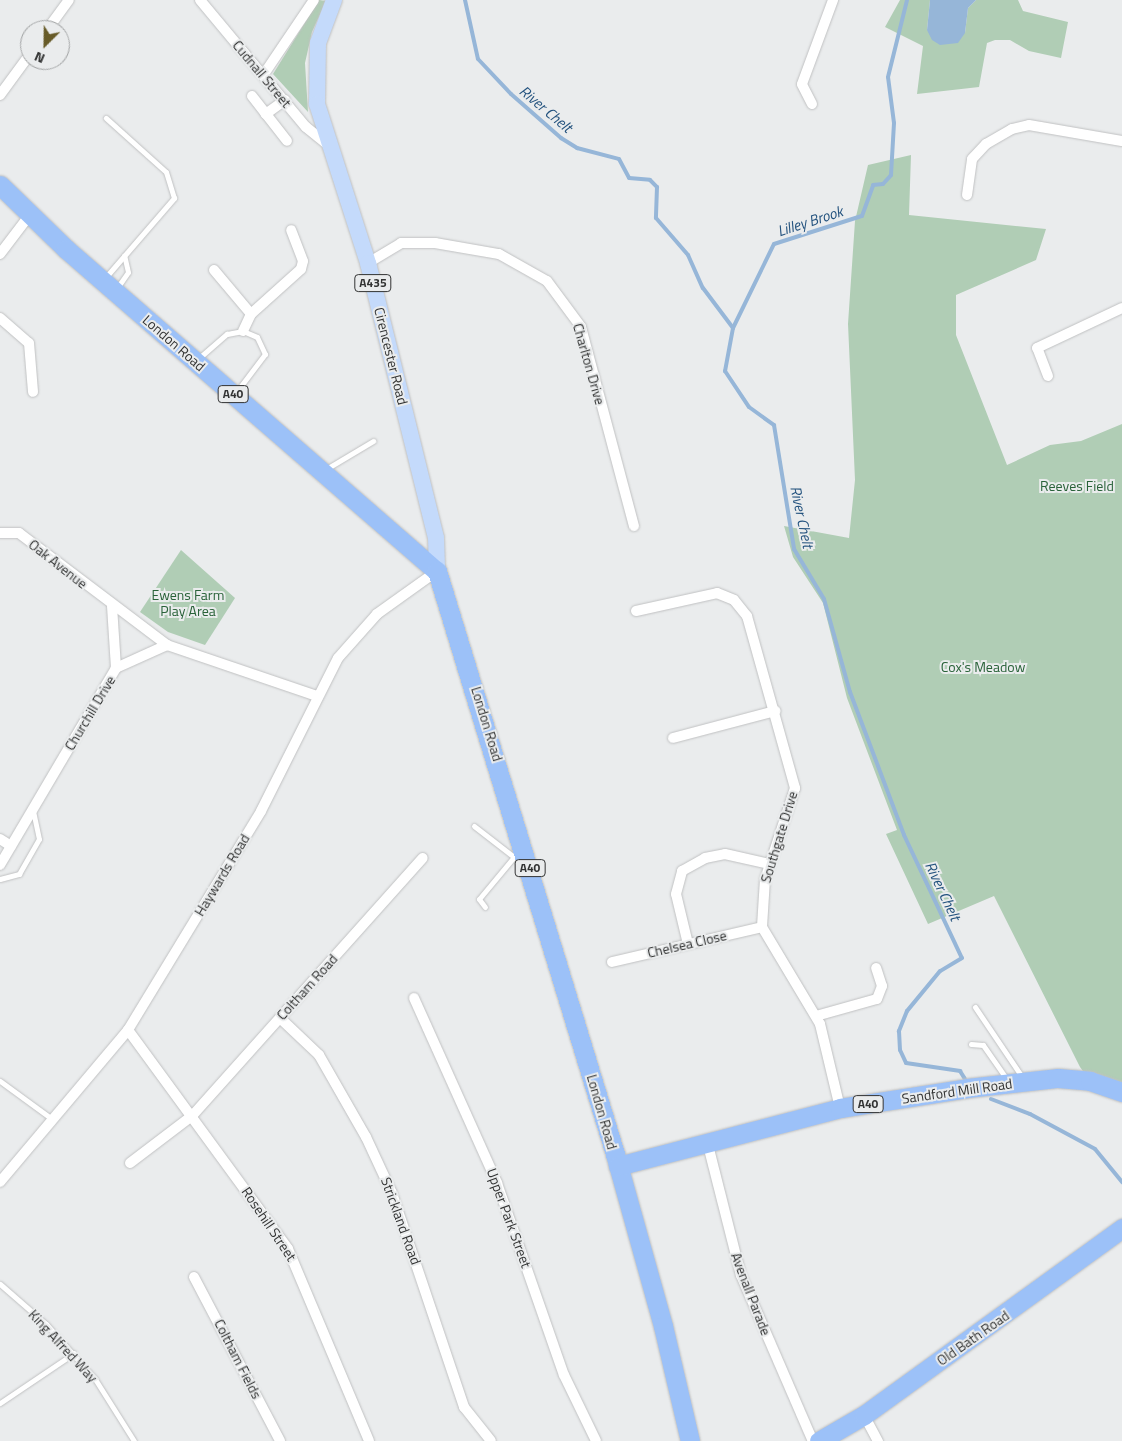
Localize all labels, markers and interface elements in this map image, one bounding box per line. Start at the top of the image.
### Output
north arrow [20,20,70,70]
street label: Cudnall Street [229,37,295,111]
text: N [31,47,48,70]
water label: River Chelt [516,82,576,136]
water label: Lilley Brook [775,202,845,240]
road number: A435 [354,274,392,292]
street label: Cirencester Road [371,306,411,406]
street label: London Road [139,311,209,375]
street label: Charlton Drive [569,321,609,407]
road number: A40 [217,384,249,404]
park label: Reeves Field [1040,478,1114,494]
water label: River Chelt [787,484,817,550]
street label: Oak Avenue [25,536,91,592]
park label: Ewens Farm Play Area [152,587,224,620]
park label: Cox's Meadow [941,659,1025,675]
street label: Churchill Drive [61,673,119,753]
street label: London Road [468,685,506,763]
street label: Southgate Drive [757,789,801,885]
street label: Haywards Road [191,831,253,919]
road number: A40 [514,858,546,878]
water label: River Chelt [922,859,964,923]
street label: Chelsea Close [646,927,728,961]
street label: Coltham Road [273,951,341,1023]
street label: London Road [583,1073,621,1151]
street label: Sandford Mill Road [901,1075,1013,1107]
road number: A40 [852,1094,884,1114]
street label: Upper Park Street [483,1166,535,1270]
street label: Strickland Road [377,1175,425,1267]
street label: Rosehill Street [238,1184,300,1264]
street label: Avenall Parade [727,1250,775,1338]
street label: King Alfred Way [25,1306,101,1386]
street label: Old Bath Road [934,1307,1012,1369]
street label: Coltham Fields [211,1316,265,1402]

